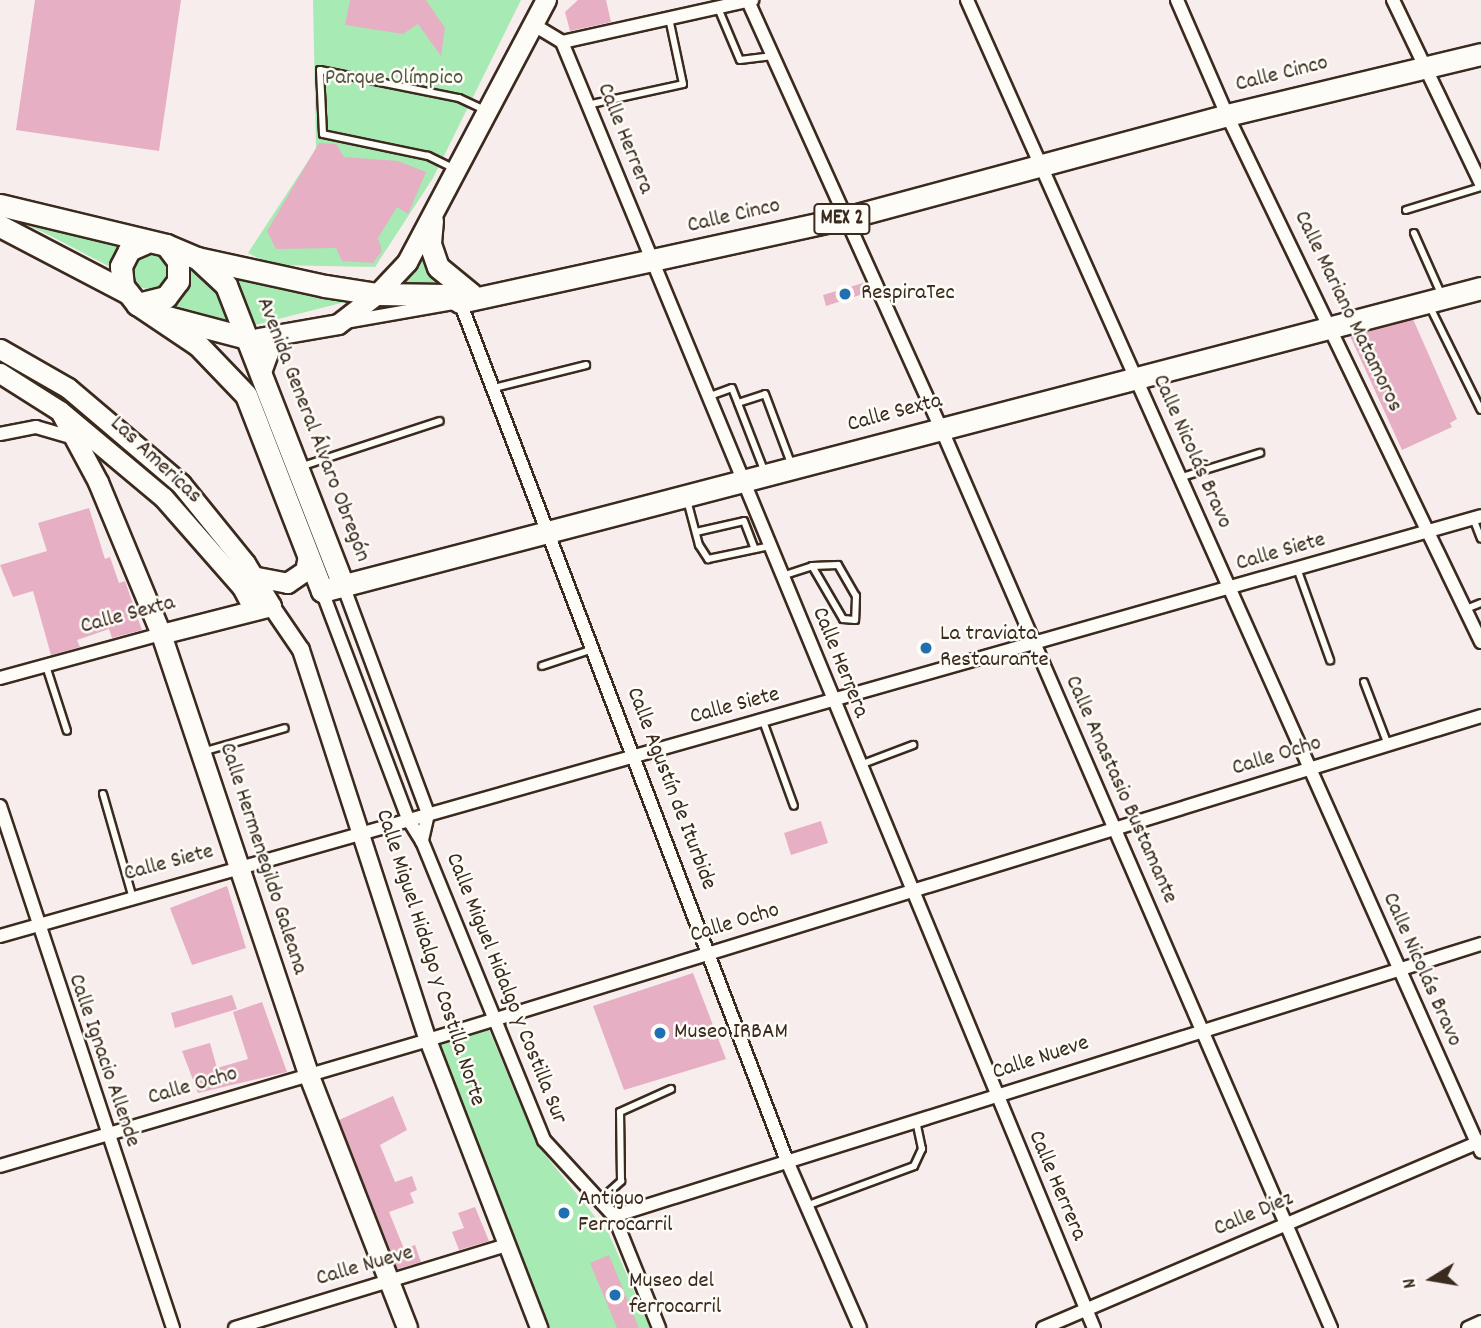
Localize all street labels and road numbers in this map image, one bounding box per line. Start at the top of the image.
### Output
street label: Calle Cinco [1233,50,1331,100]
street label: Calle Herrera [589,80,659,198]
street label: Calle Cinco [685,193,783,241]
road number: MEX 2 [812,202,872,236]
street label: Calle Mariano Matamoros [1286,207,1408,417]
street label: Avenida General Álvaro Obregón [249,294,375,566]
street label: Calle Nicolás Bravo [1145,371,1237,533]
street label: Calle Sexta [845,388,945,440]
street label: Las Americas [103,411,207,511]
street label: Calle Siete [1233,527,1329,579]
street label: Calle Sexta [78,590,178,642]
street label: Calle Herrera [804,604,874,722]
street label: Calle Anastasio Bustamante [1057,672,1183,908]
street label: Calle Siete [687,682,783,732]
street label: Calle Agustín de Iturbide [619,684,721,894]
street label: Calle Ocho [1229,730,1325,784]
street label: Calle Hermenegildo Galeana [212,740,312,978]
street label: Calle Miguel Hidalgo y Costilla Norte [368,806,490,1110]
street label: Calle Siete [121,839,217,889]
street label: Calle Miguel Hidalgo y Costilla Sur [438,849,572,1129]
street label: Calle Nicolás Bravo [1375,889,1467,1051]
street label: Calle Ocho [687,897,783,951]
street label: Calle Ignacio Allende [60,971,146,1151]
street label: Calle Nueve [989,1030,1093,1088]
street label: Calle Ocho [145,1061,241,1113]
street label: Calle Herrera [1020,1127,1092,1245]
street label: Calle Diez [1210,1186,1298,1244]
street label: Calle Nueve [313,1240,417,1294]

